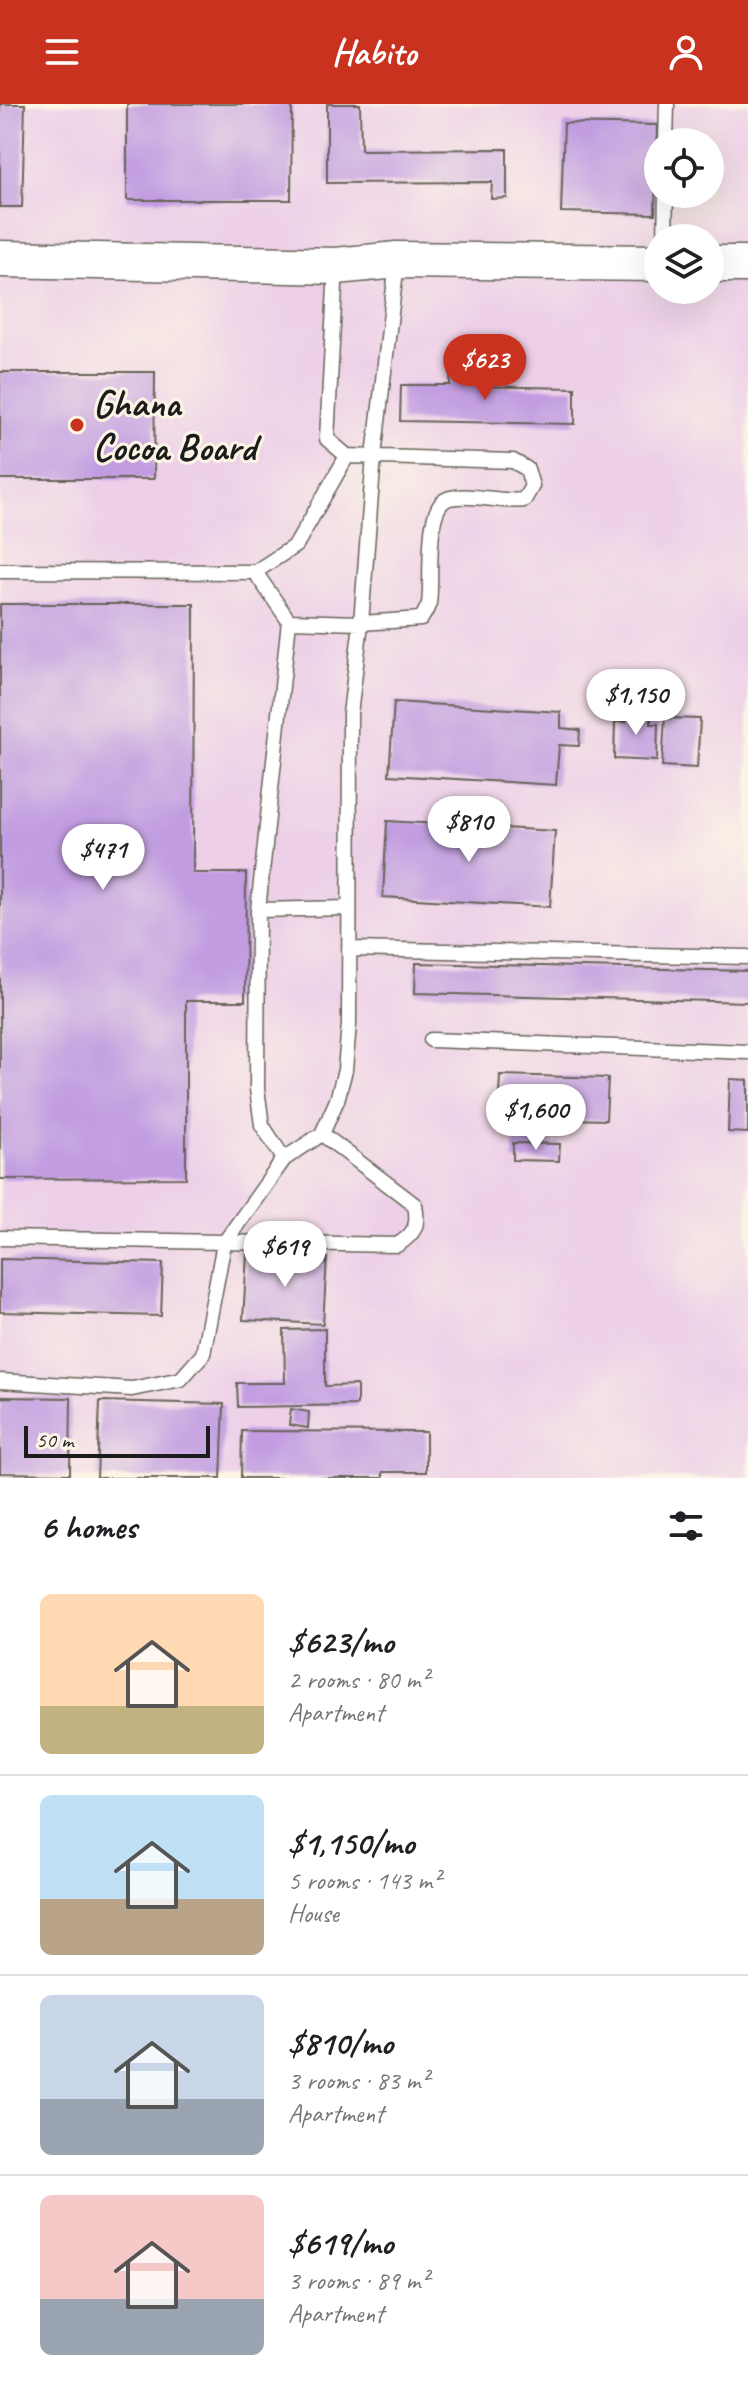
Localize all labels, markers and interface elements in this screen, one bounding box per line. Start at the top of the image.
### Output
text: Habito [332,29,416,75]
icon: menu [40,30,84,74]
icon: person [664,30,708,74]
map controls [644,128,724,304]
button: locate [644,128,724,208]
button: layers [644,224,724,304]
pin: $623 [438,334,532,402]
text: $623 [461,343,509,376]
place label: Ghana Cocoa Board [93,380,262,471]
marker: Ghana Cocoa Board [68,416,86,434]
pin: $1,150 [571,669,701,737]
text: $1,150 [604,678,668,711]
pin: $810 [422,796,516,864]
text: $810 [446,805,492,838]
pin: $471 [56,824,150,892]
text: $471 [80,833,126,866]
pin: $1,600 [471,1084,601,1152]
text: $1,600 [504,1093,568,1126]
pin: $619 [238,1221,332,1289]
text: $619 [261,1230,309,1263]
scale bar [24,1422,210,1458]
text: 50 m [36,1426,73,1454]
icon: filters [664,1504,708,1548]
text: 6 homes [40,1505,137,1548]
text: $623/mo [288,1620,393,1663]
icon: home [104,1626,200,1722]
text: 2 rooms · 80 m² [288,1663,429,1696]
text: Apartment [288,1696,384,1729]
text: $1,150/mo [288,1821,414,1864]
icon: home [104,1827,200,1923]
text: 5 rooms · 143 m² [288,1864,440,1897]
text: House [288,1897,339,1930]
text: $810/mo [288,2021,393,2064]
icon: home [104,2027,200,2123]
text: 3 rooms · 83 m² [288,2064,429,2097]
text: Apartment [288,2097,384,2130]
text: $619/mo [288,2221,393,2264]
icon: home [104,2227,200,2323]
text: 3 rooms · 89 m² [288,2264,429,2297]
text: Apartment [288,2297,384,2330]

